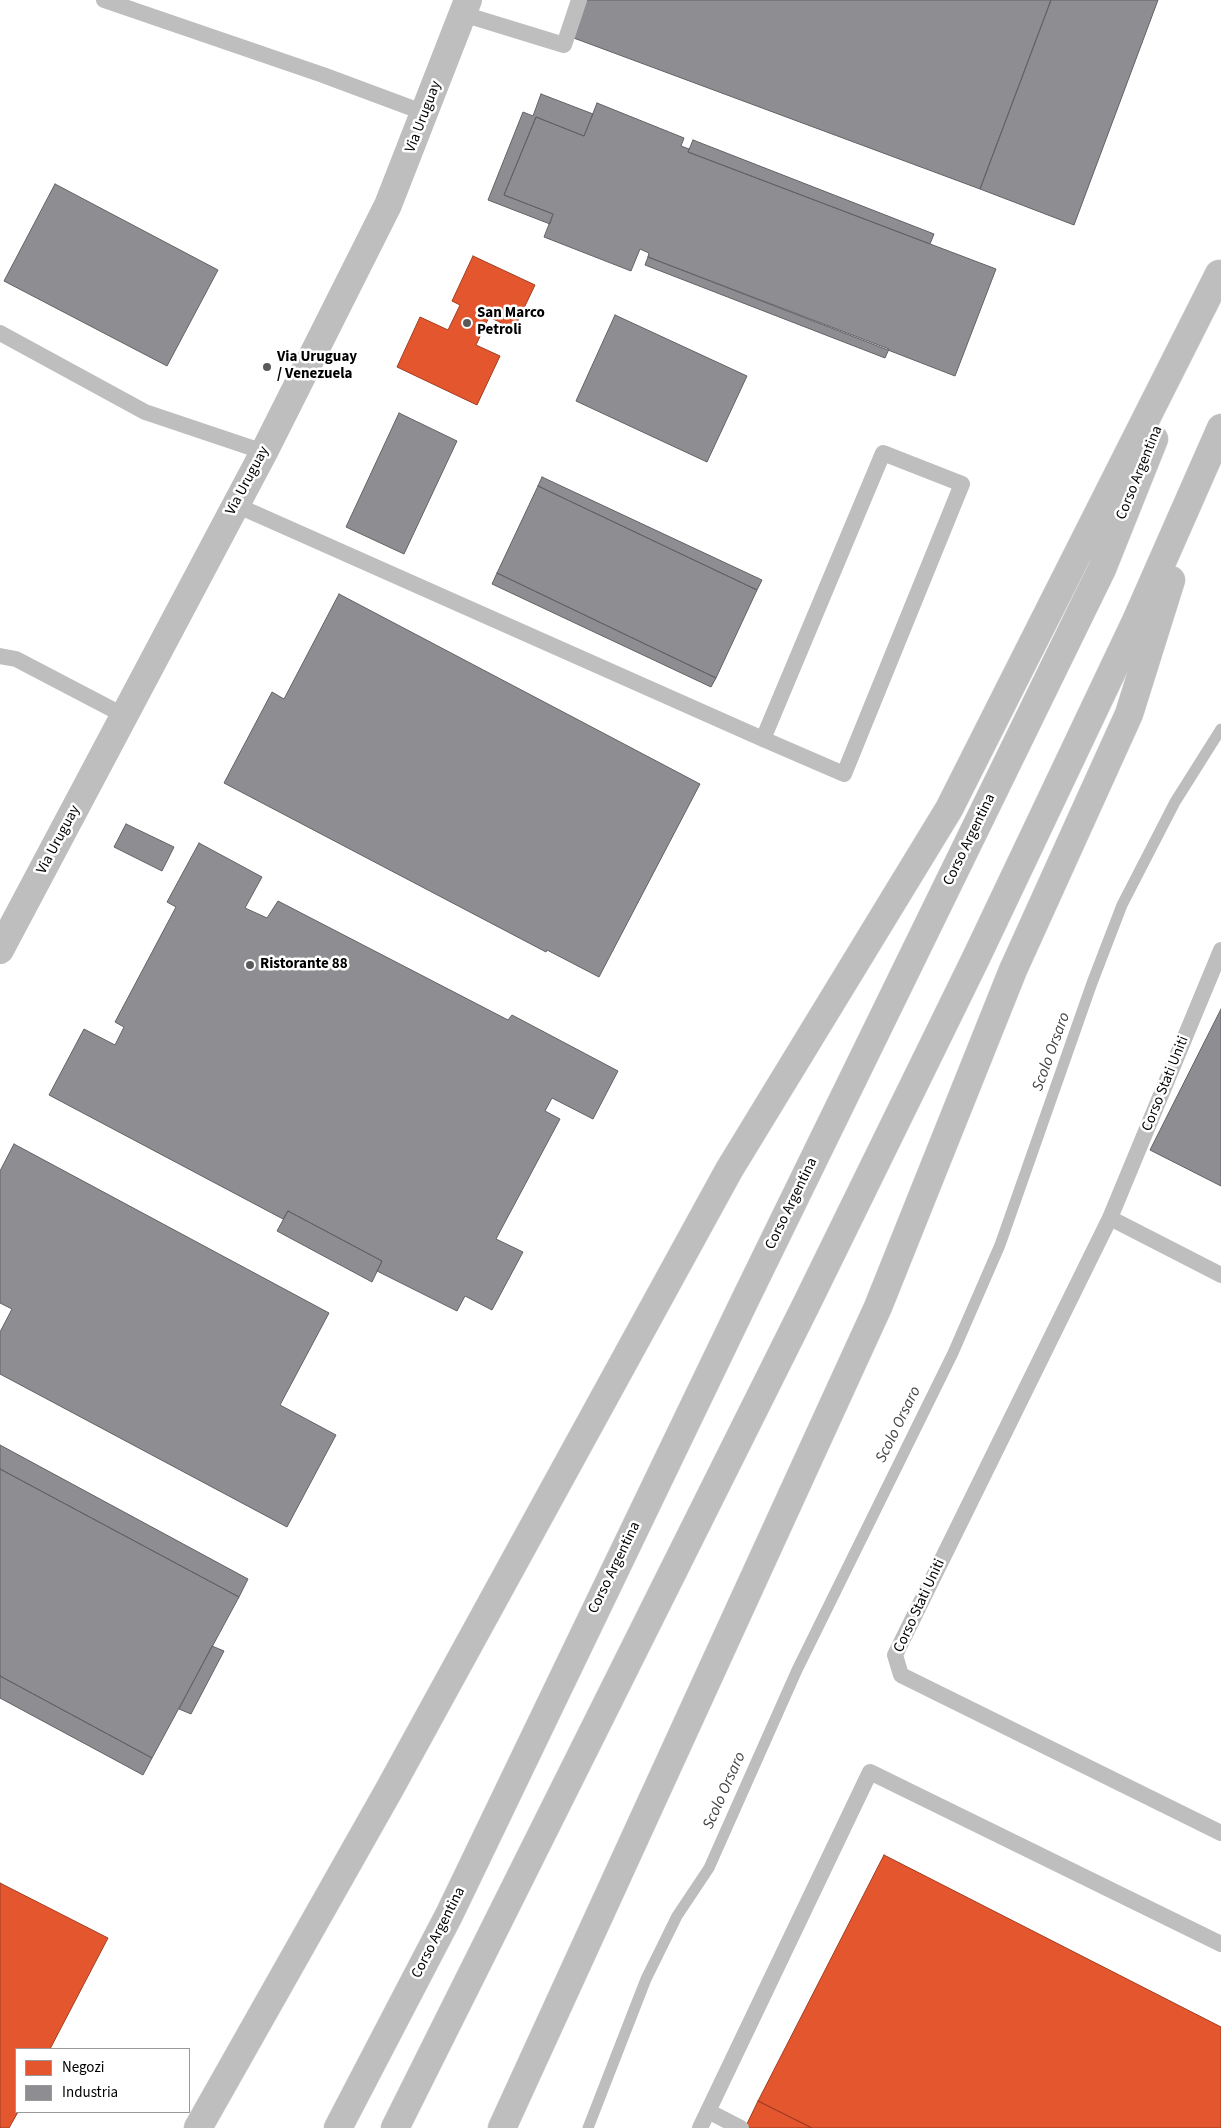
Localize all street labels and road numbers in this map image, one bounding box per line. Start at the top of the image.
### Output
street label: Via Uruguay [402,79,446,155]
street label: Corso Argentina [1113,423,1167,523]
street label: Via Uruguay [222,444,274,518]
street label: Corso Argentina [940,791,1000,889]
street label: Via Uruguay [33,803,85,877]
street label: Corso Stati Uniti [1139,1034,1193,1134]
street label: Corso Argentina [762,1155,822,1253]
street label: Corso Argentina [585,1519,645,1617]
street label: Corso Stati Uniti [890,1556,950,1656]
street label: Corso Argentina [408,1884,470,1982]

